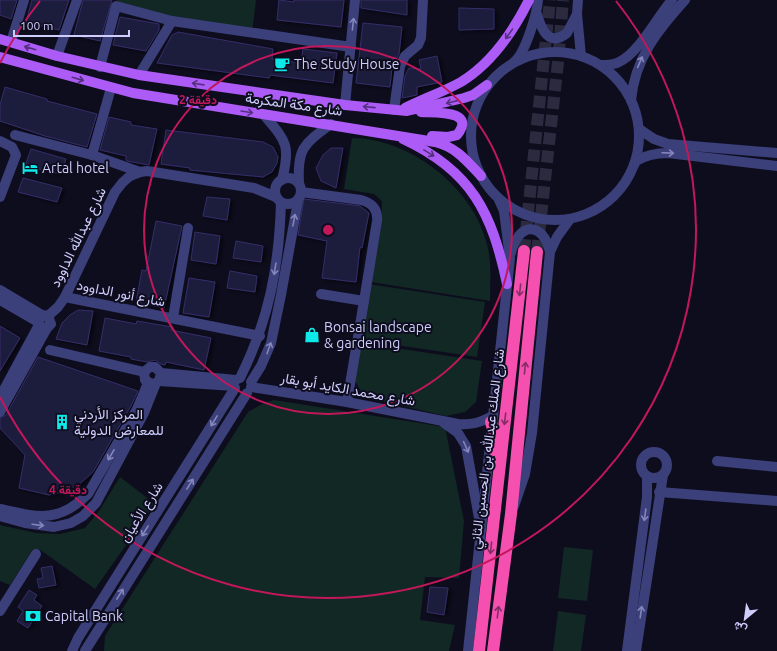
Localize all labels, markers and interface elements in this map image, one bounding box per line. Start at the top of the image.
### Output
scale bar [14,12,129,38]
one-way arrow [349,18,357,31]
text: 100 m [20,19,53,32]
one-way arrow [505,28,514,39]
one-way arrow [24,44,37,51]
cafe icon: The Study House [273,55,291,73]
place label: The Study House [294,56,399,72]
one-way arrow [636,56,644,68]
one-way arrow [71,75,84,83]
one-way arrow [192,80,205,88]
street label: شارع مكة المكرمة [244,89,344,122]
text: 2 دقيقة [179,93,217,107]
one-way arrow [446,98,459,106]
one-way arrow [363,103,376,111]
one-way arrow [240,108,253,116]
one-way arrow [423,149,435,157]
one-way arrow [661,149,674,157]
hotel icon: Artal hotel [21,159,39,177]
place label: Artal hotel [42,160,109,176]
street label: شارع عبدالله الداوود [47,185,112,291]
one-way arrow [290,214,298,227]
centre of rings [321,223,335,237]
one-way arrow [271,262,279,275]
street label: شارع أنور الداوود [75,277,167,312]
one-way arrow [516,283,524,296]
place label: Bonsai landscape & gardening [324,319,432,351]
shop icon: Bonsai landscape & gardening [303,326,321,344]
one-way arrow [265,342,273,354]
street label: شارع الملك عبدالله بن الحسين الثاني [467,348,511,551]
one-way arrow [522,362,529,375]
street label: شارع محمد الكايد أبو بقار [278,369,417,412]
place label: المركز الأردني للمعارض الدولية [74,406,164,439]
one-way arrow [502,412,509,425]
building icon: المركز الأردني للمعارض الدولية [53,413,71,431]
one-way arrow [210,415,218,426]
one-way arrow [463,440,470,452]
one-way arrow [106,449,114,461]
one-way arrow [186,478,194,490]
street label: شارع الأعيان [116,479,168,547]
text: 4 دقيقة [49,483,87,497]
one-way arrow [641,508,649,521]
one-way arrow [31,522,44,529]
one-way arrow [141,526,149,537]
one-way arrow [487,541,494,554]
one-way arrow [117,588,125,600]
north arrow [725,599,765,639]
one-way arrow [494,606,502,619]
one-way arrow [637,606,645,619]
bank icon: Capital Bank [24,607,42,625]
place label: Capital Bank [45,608,123,624]
text: ش [731,618,749,636]

